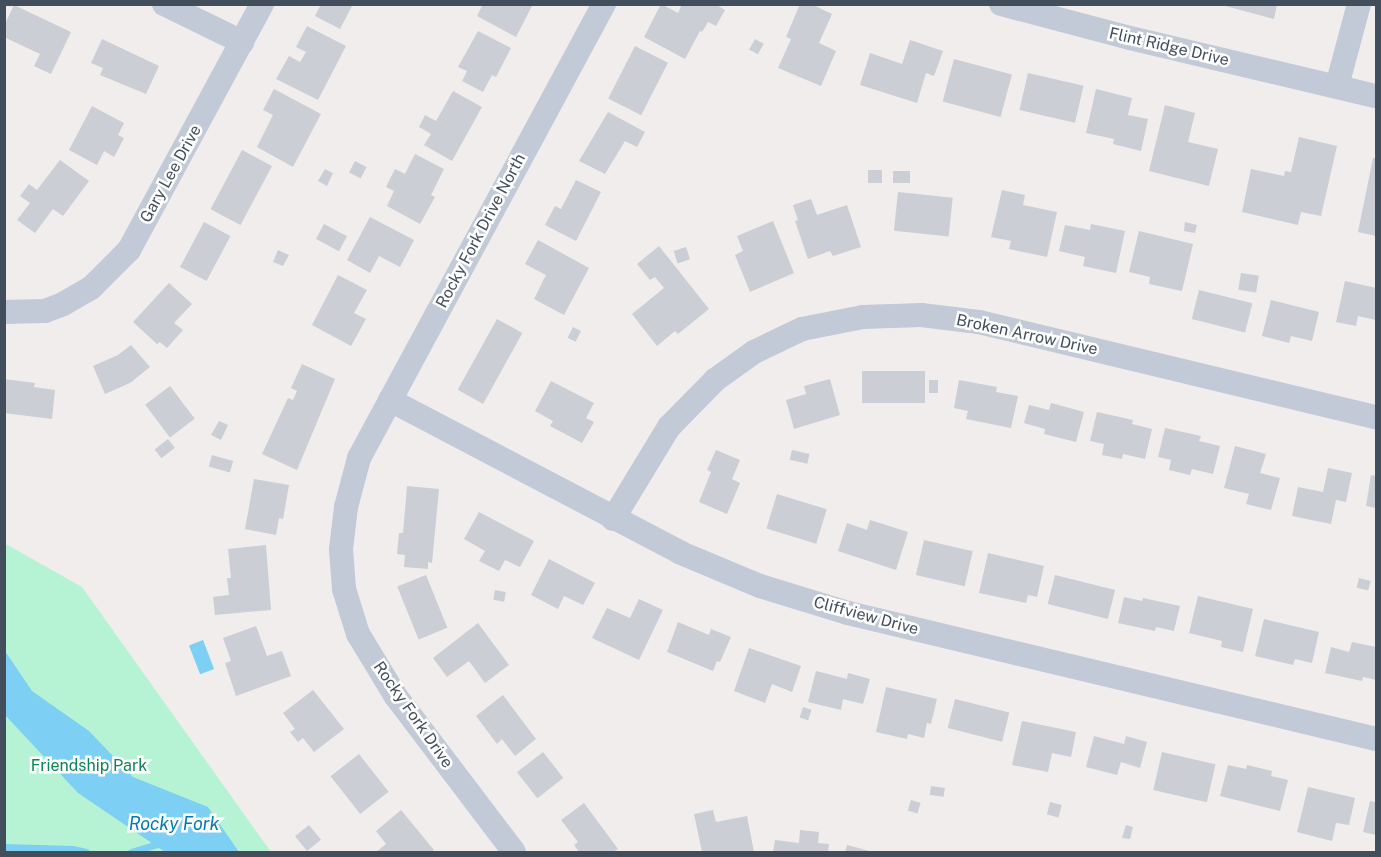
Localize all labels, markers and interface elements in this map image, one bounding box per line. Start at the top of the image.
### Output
street label: Flint Ridge Drive [1107,24,1231,70]
street label: Gary Lee Drive [136,122,206,226]
street label: Rocky Fork Drive North [432,151,530,311]
street label: Broken Arrow Drive [955,311,1099,359]
street label: Cliffview Drive [811,593,921,639]
street label: Rocky Fork Drive [369,658,457,772]
park label: Friendship Park [31,756,147,776]
water label: Rocky Fork [129,813,219,835]

